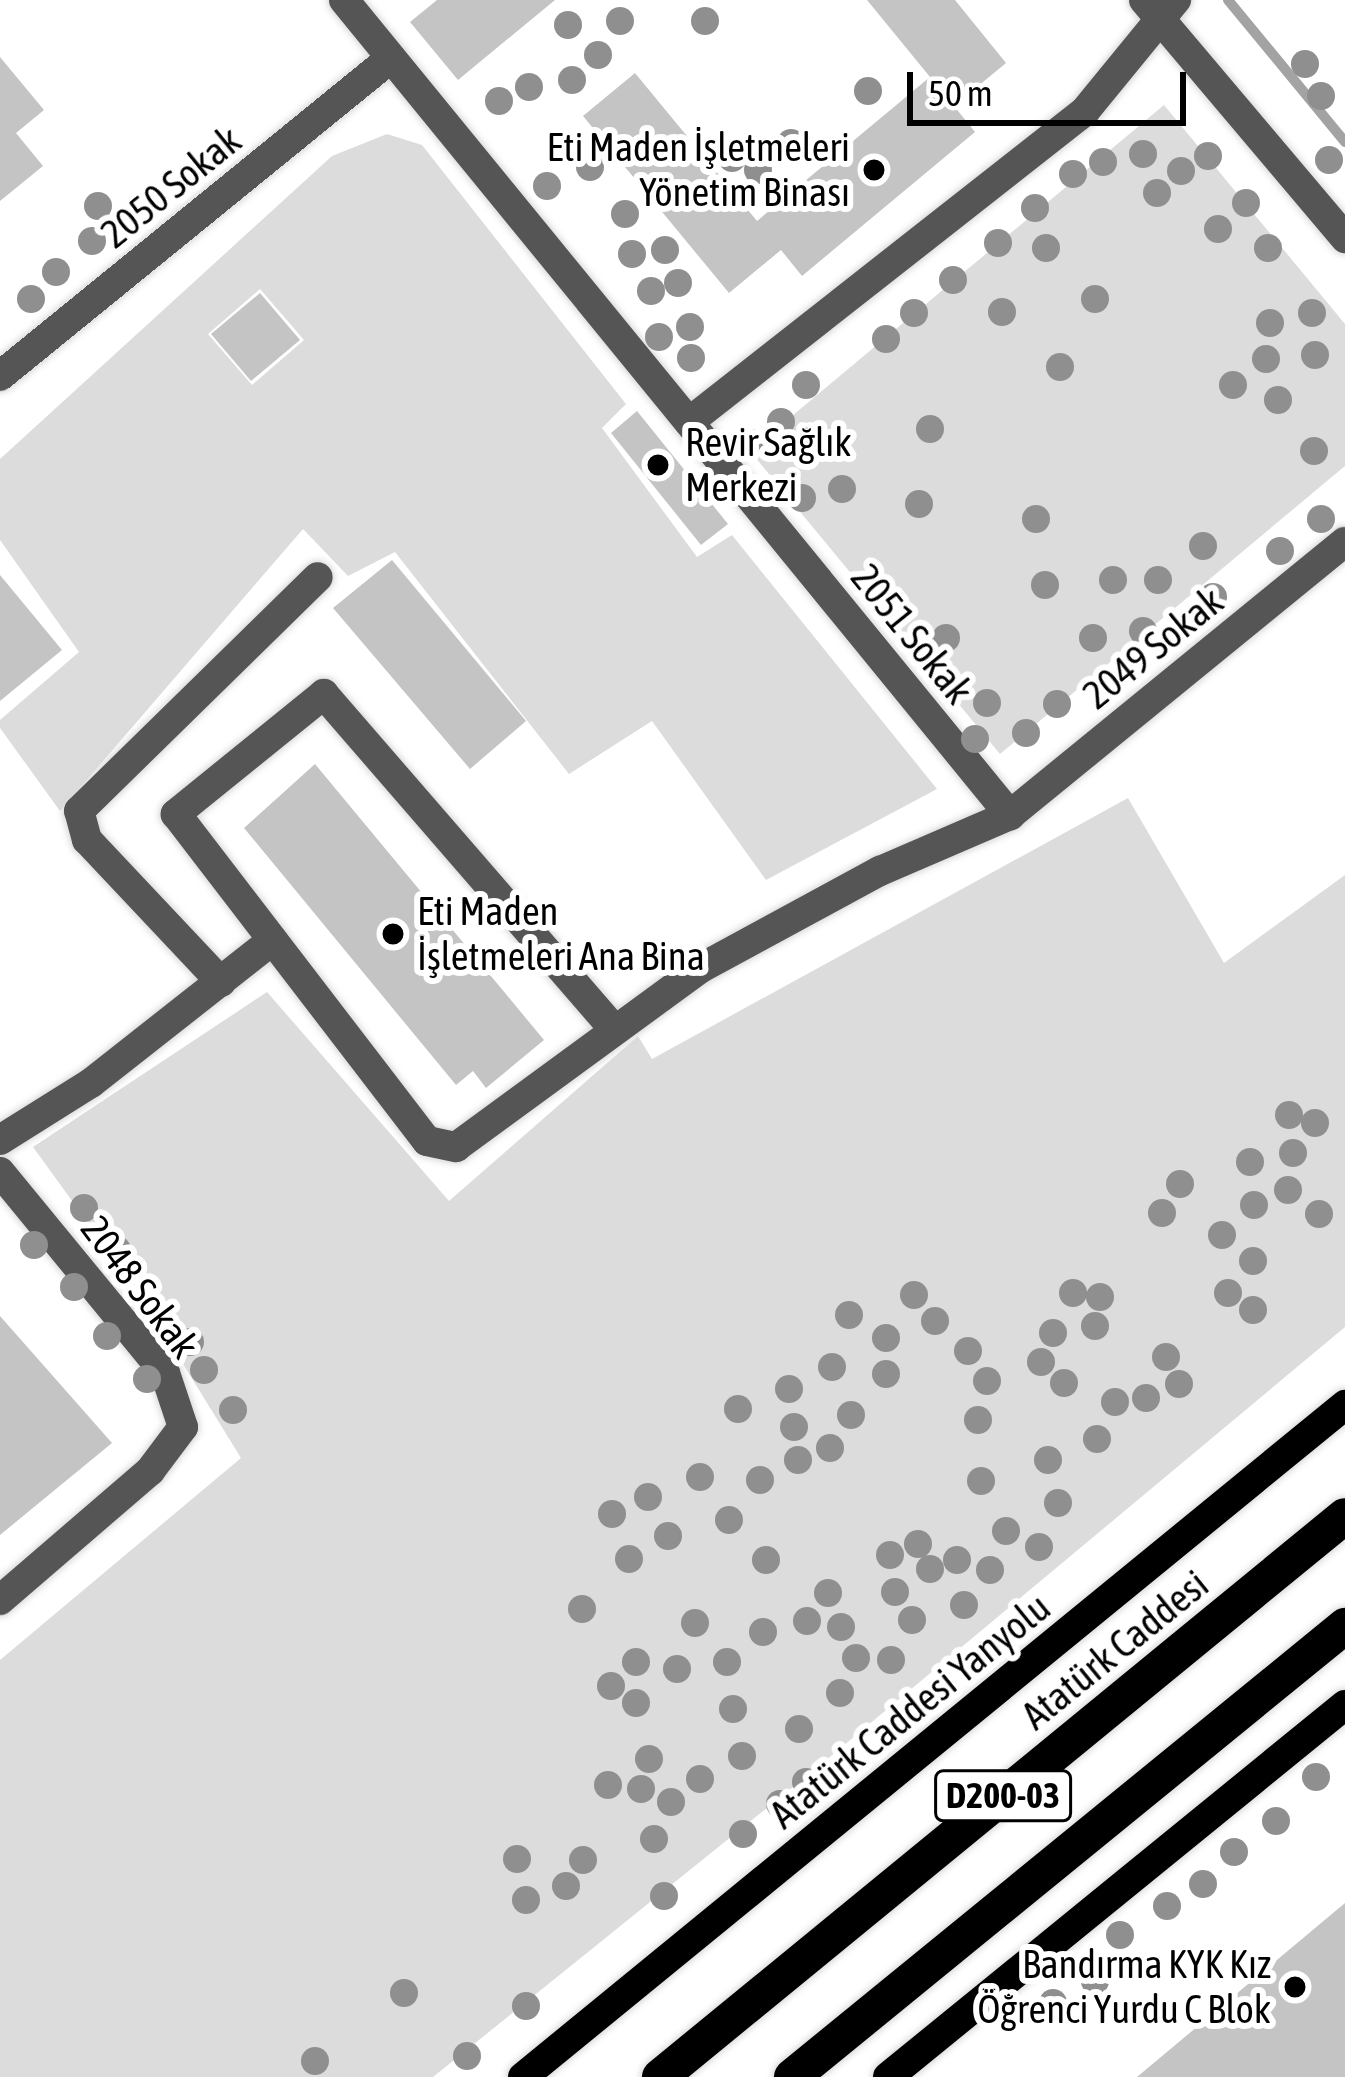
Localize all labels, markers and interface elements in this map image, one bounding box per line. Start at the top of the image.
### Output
scale bar [913,48,1192,122]
text: 50 m [928,72,993,114]
street label: 2050 Sokak [92,117,250,257]
place label: Eti Maden İşletmeleri Yönetim Binası [547,125,850,216]
marker: Eti Maden İşletmeleri Yönetim Binası [861,157,887,183]
place label: Revir Sağlık Merkezi [685,420,851,511]
marker: Revir Sağlık Merkezi [642,449,674,481]
street label: 2051 Sokak [842,555,982,713]
street label: 2049 Sokak [1074,578,1232,718]
place label: Eti Maden İşletmeleri Ana Bina [417,889,705,980]
marker: Eti Maden İşletmeleri Ana Bina [380,921,406,947]
street label: 2048 Sokak [71,1207,209,1367]
street label: Atatürk Caddesi [1013,1561,1217,1739]
street label: Atatürk Caddesi Yanyolu [761,1584,1059,1838]
road number: D200-03 [934,1766,1072,1826]
place label: Bandırma KYK Kız Öğrenci Yurdu C Blok [977,1942,1271,2033]
marker: Bandırma KYK Kız Öğrenci Yurdu C Blok [1282,1974,1308,2000]

